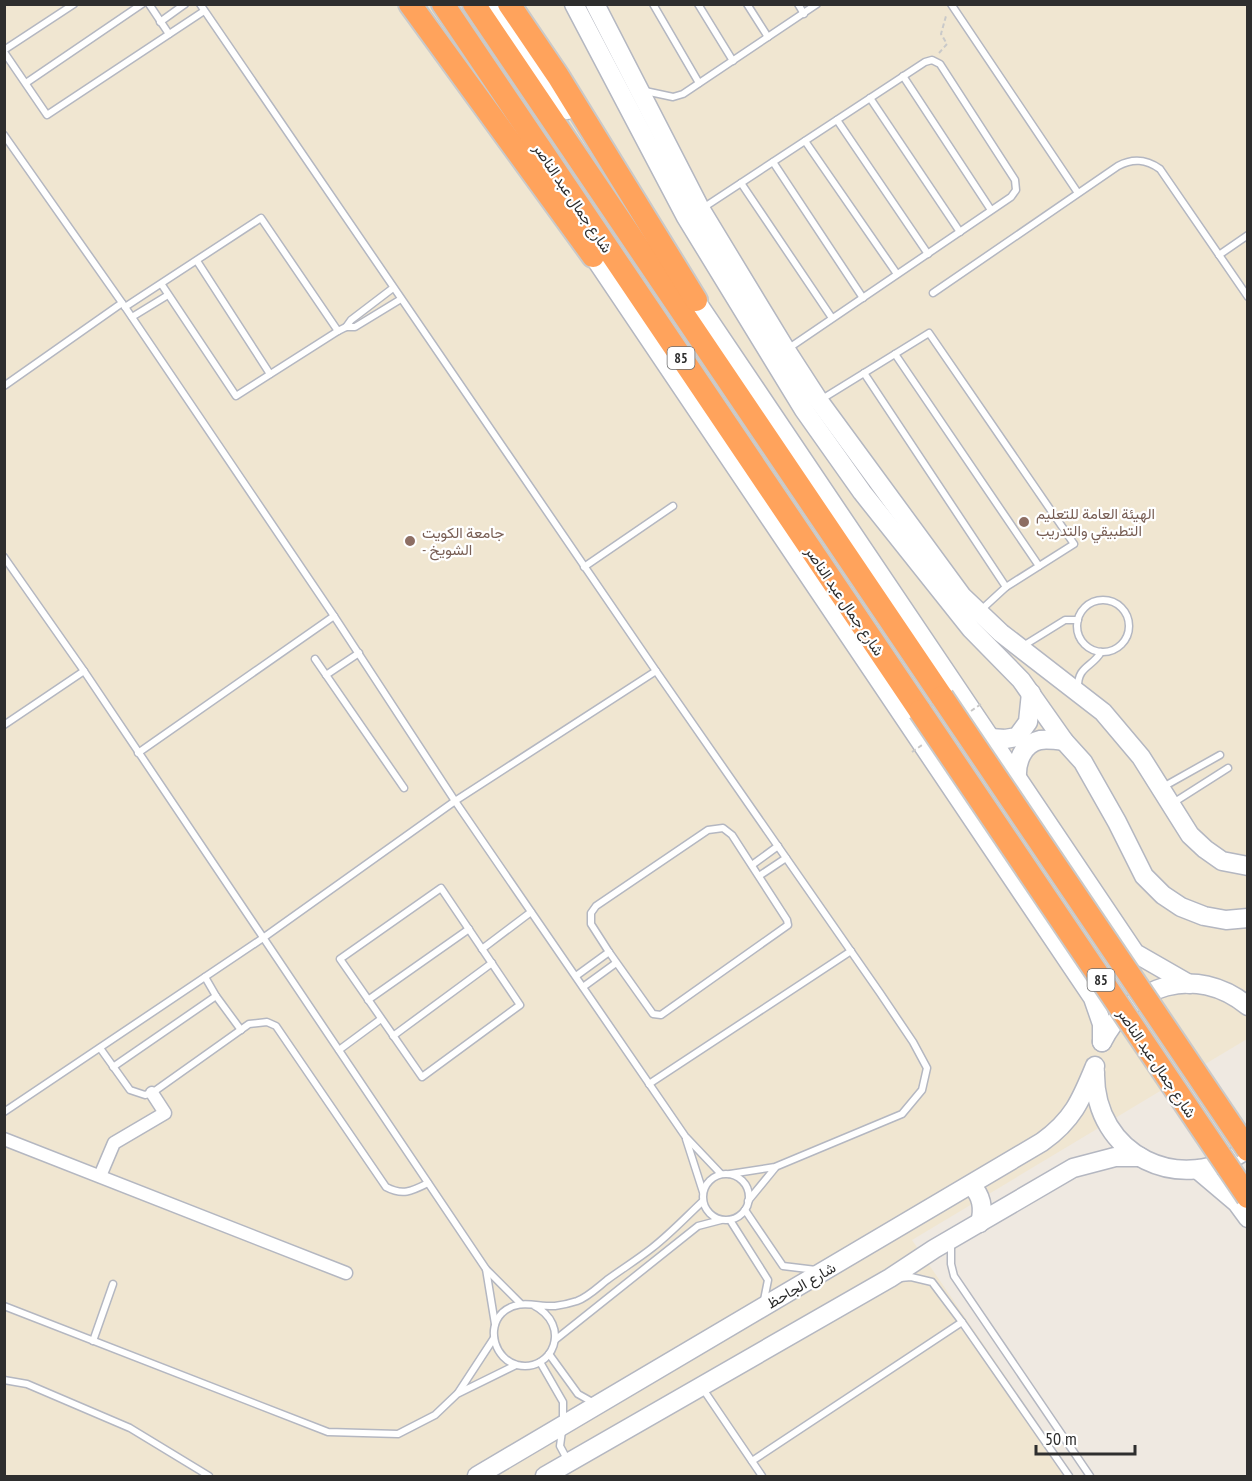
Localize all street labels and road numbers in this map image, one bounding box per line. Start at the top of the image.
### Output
street label: شارع جمال عبد الناصر [527,139,617,258]
road number: 85 [668,347,694,369]
street label: شارع جمال عبد الناصر [799,542,889,661]
road number: 85 [1088,969,1114,991]
street label: شارع جمال عبد الناصر [1111,1004,1201,1123]
street label: شارع الجاحظ [763,1257,840,1314]

